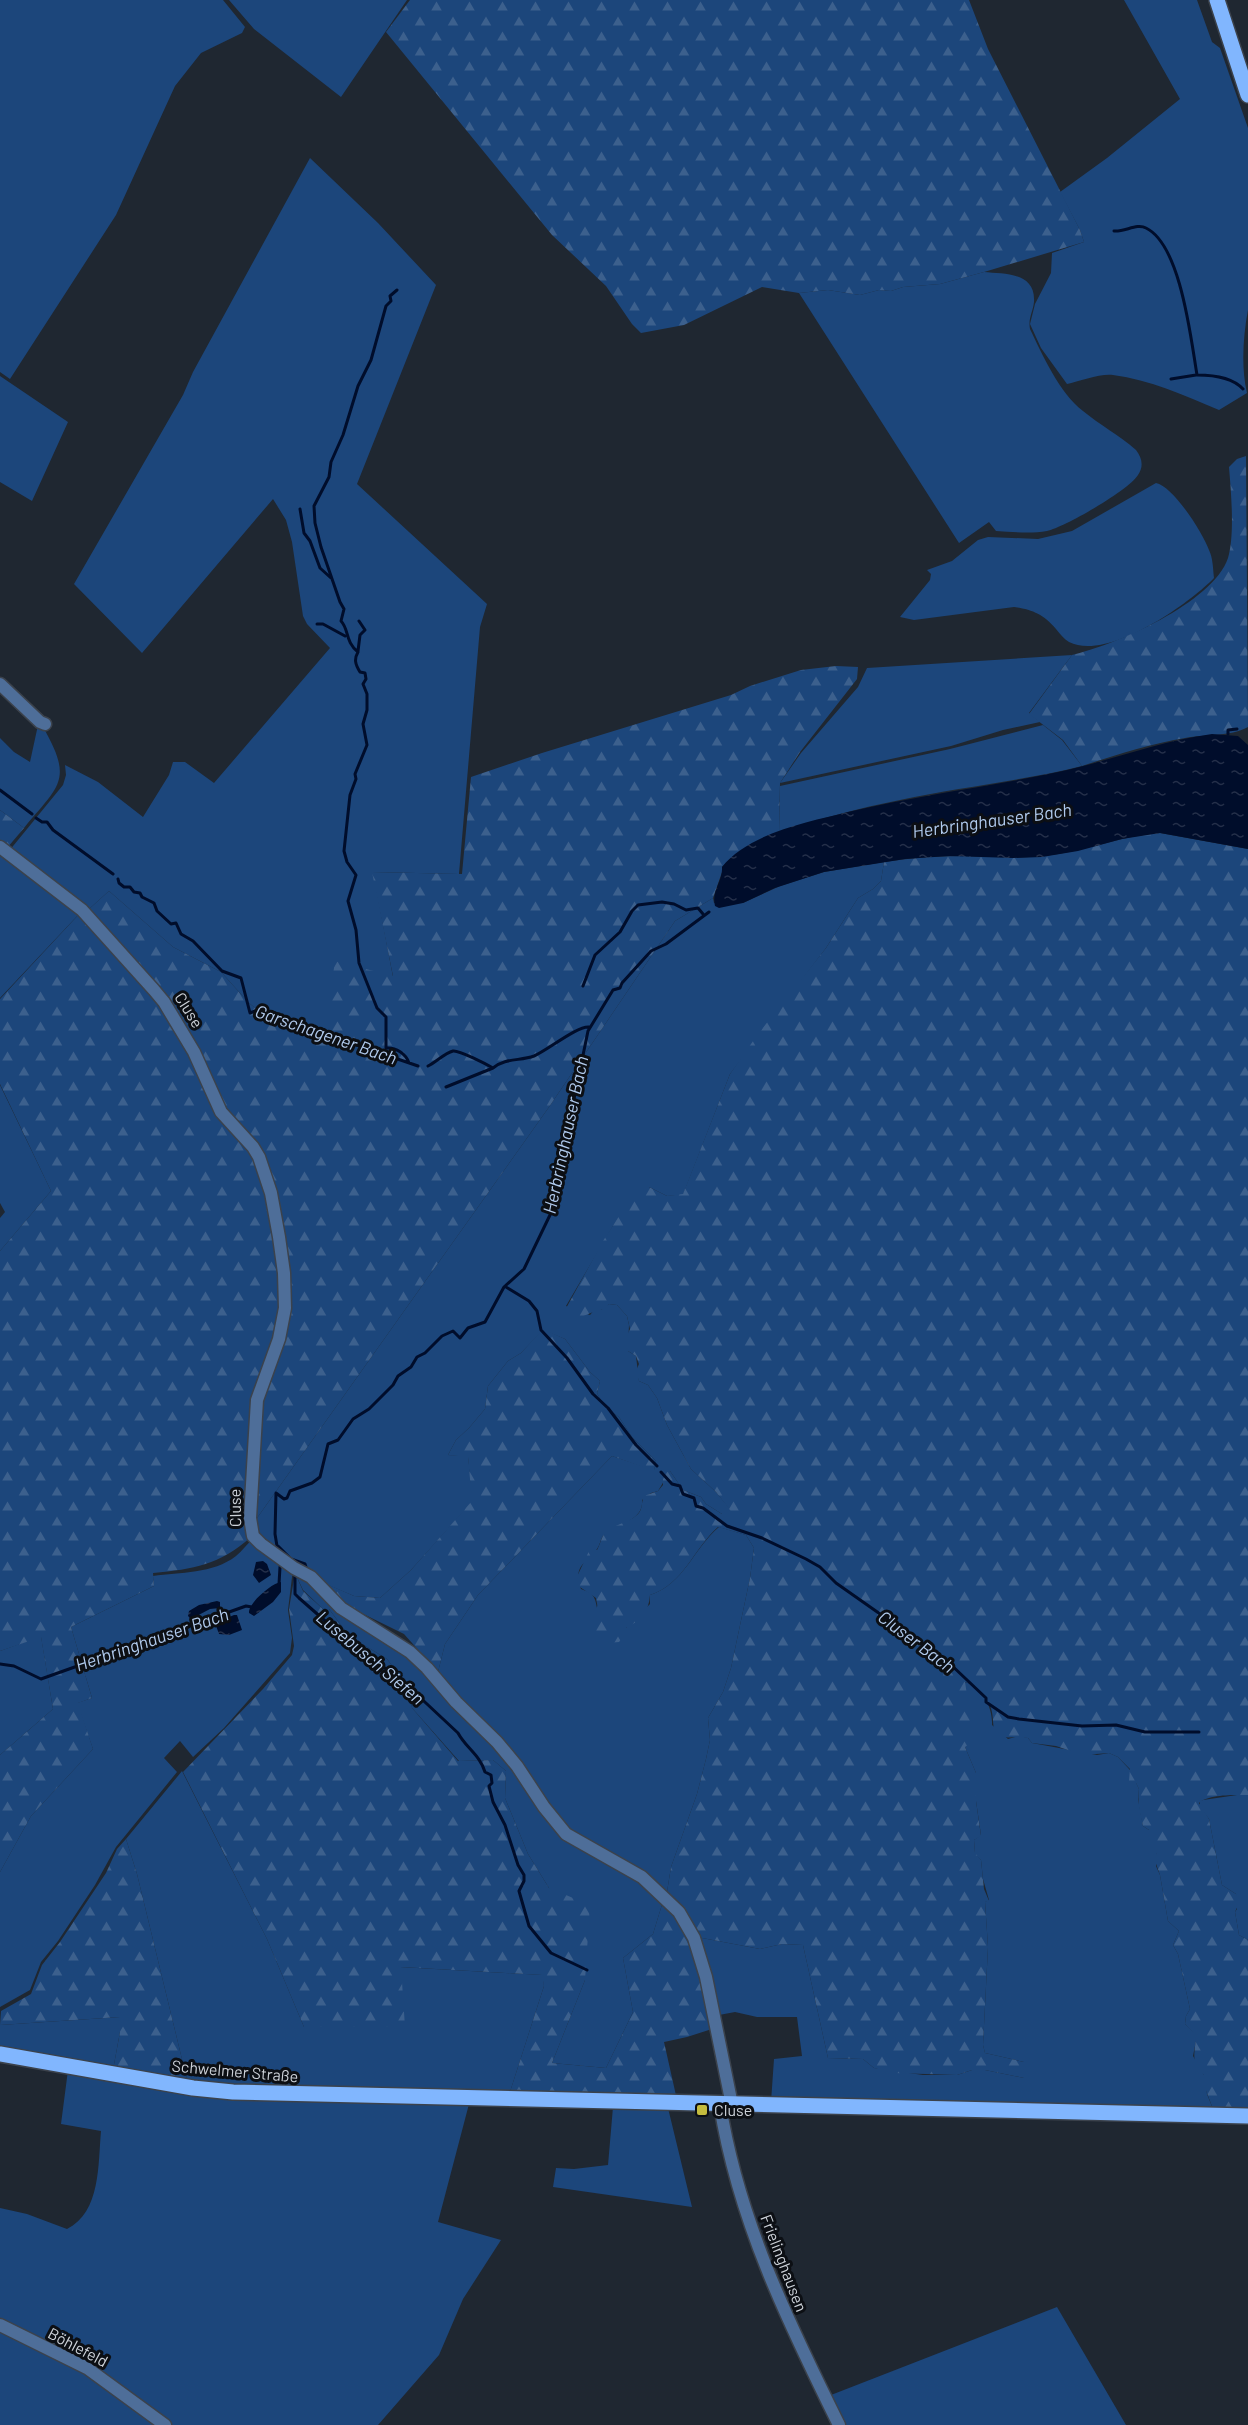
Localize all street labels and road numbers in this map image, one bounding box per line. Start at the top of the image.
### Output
street label: Cluse [171,989,208,1031]
street label: Cluse [225,1489,244,1527]
street label: Schwelmer Straße [171,2056,299,2085]
street label: Frielinghausen [757,2212,812,2314]
street label: Böhlefeld [45,2323,111,2370]

